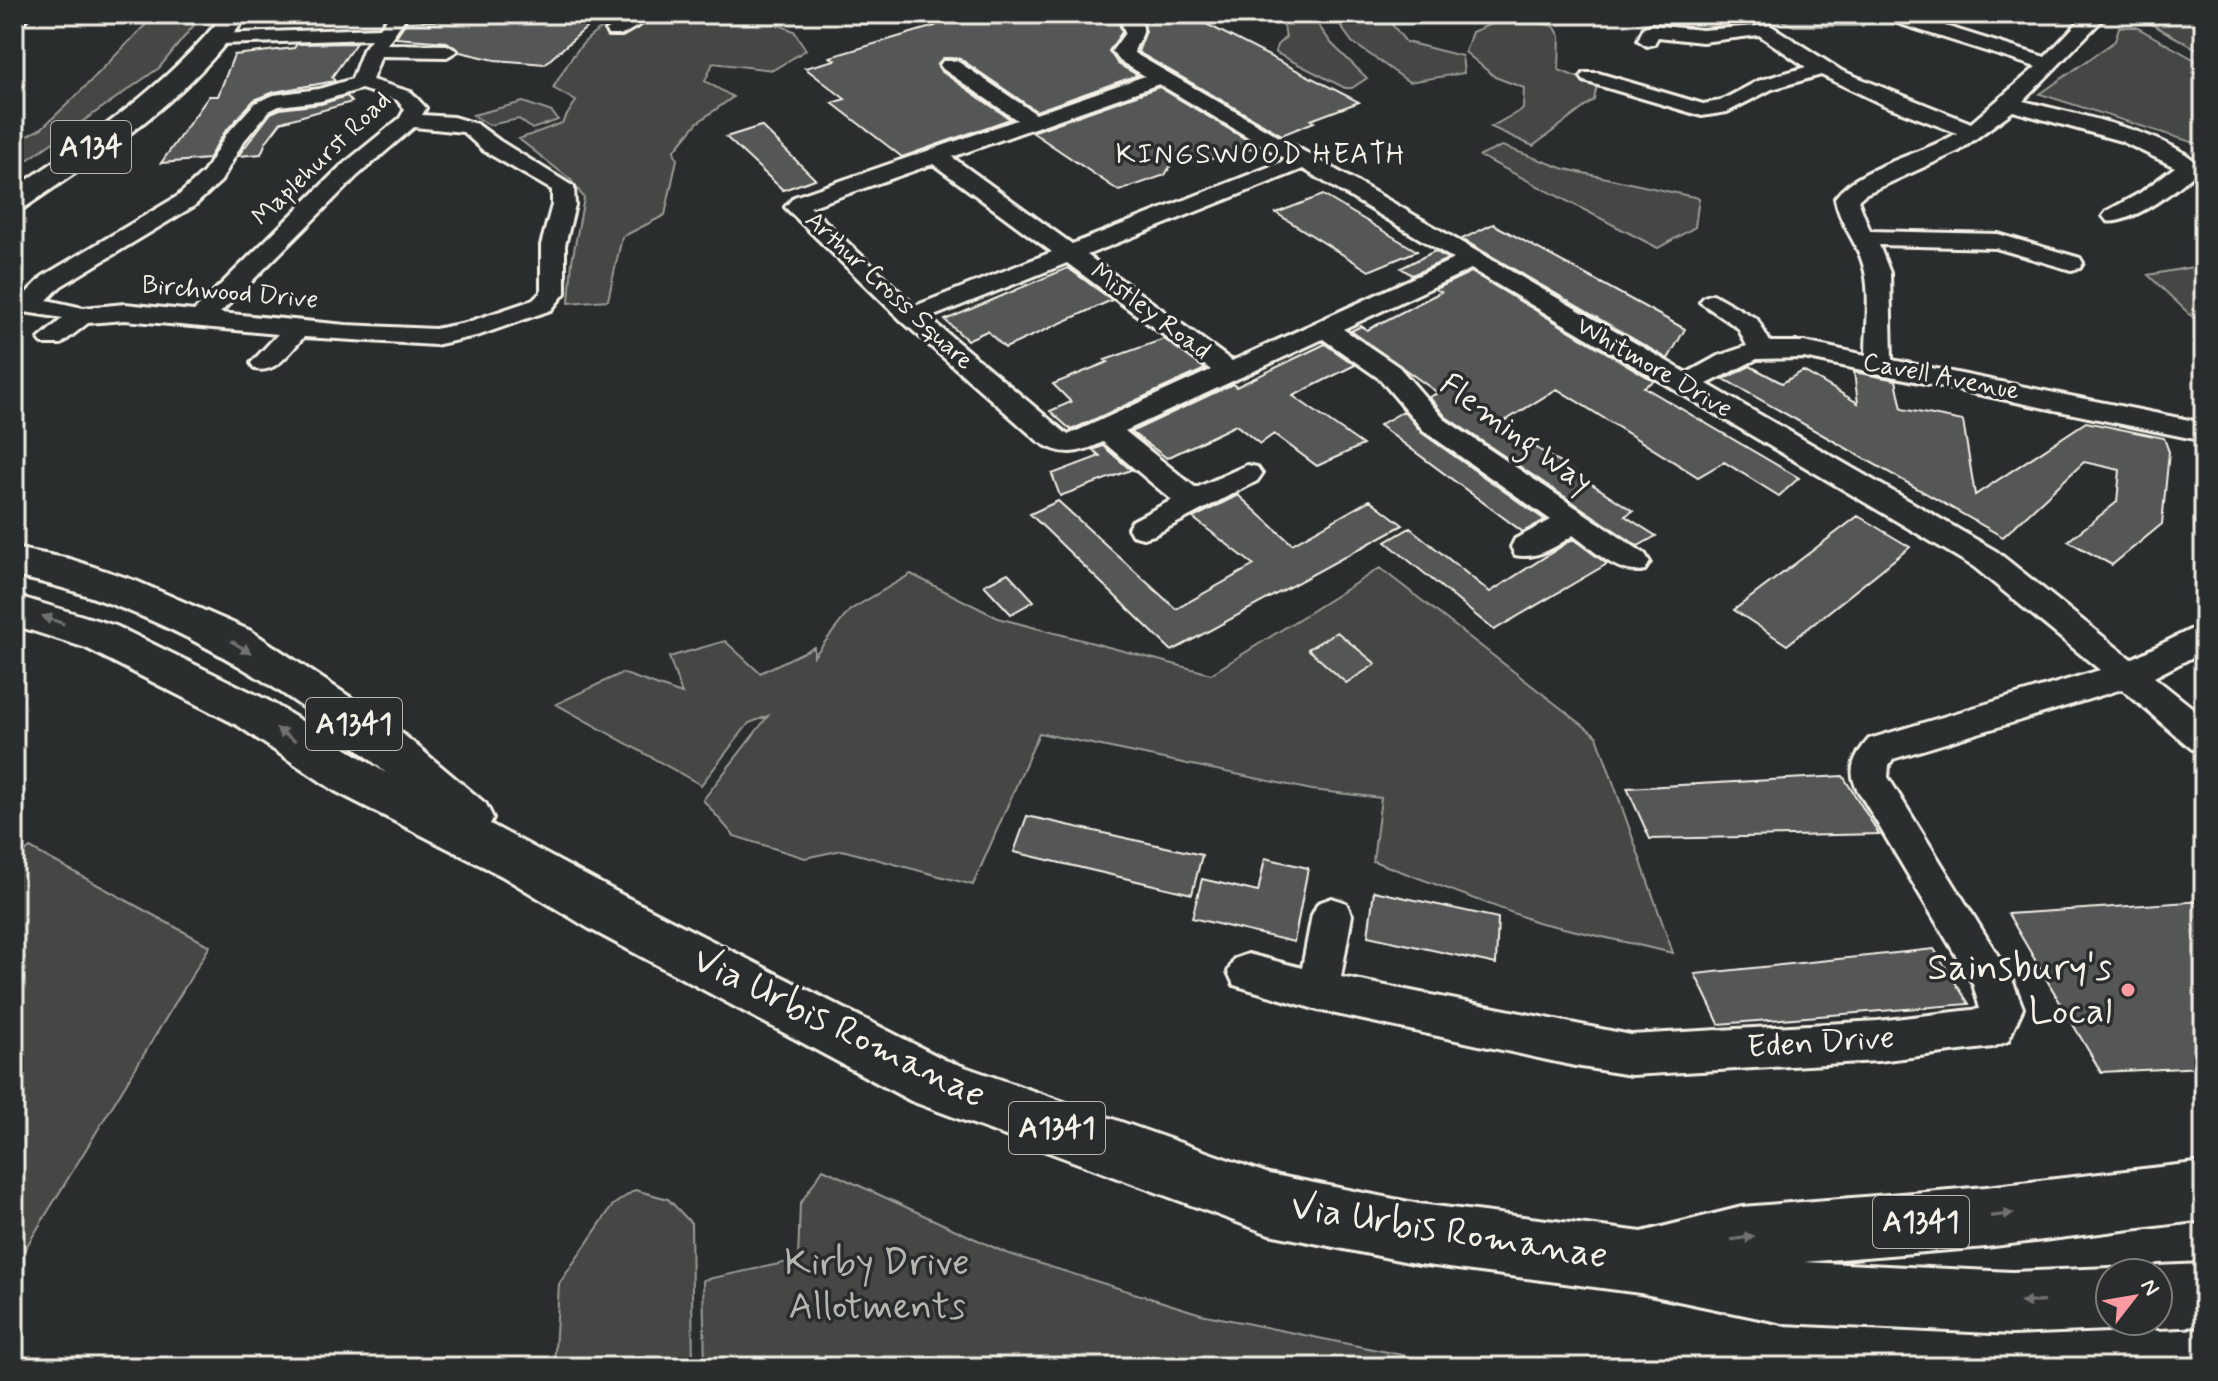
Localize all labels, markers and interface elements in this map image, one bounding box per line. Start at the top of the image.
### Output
street label: Maplehurst Road [245,84,399,234]
road number: A134 [51,121,131,173]
district label: KINGSWOOD HEATH [1116,137,1406,174]
street label: Arthur Cross Square [797,204,981,378]
street label: Mistley Road [1083,256,1217,368]
street label: Birchwood Drive [140,268,320,318]
street label: Whitmore Drive [1570,309,1738,427]
street label: Cavell Avenue [1860,345,2022,409]
street label: Fleming Way [1429,364,1601,506]
one-way arrow [41,613,65,626]
one-way arrow [231,639,252,654]
road number: A1341 [306,698,402,750]
one-way arrow [275,728,297,742]
street label: Via Urbis Romanae [684,936,994,1120]
place label: Sainsbury's Local [1927,944,2112,1037]
marker: Sainsbury's Local [2119,981,2137,999]
street label: Eden Drive [1746,1017,1896,1069]
road number: A1341 [1009,1102,1105,1154]
street label: Via Urbis Romanae [1287,1183,1611,1281]
road number: A1341 [1873,1196,1969,1248]
one-way arrow [1990,1208,2015,1221]
one-way arrow [1731,1231,1756,1244]
park label: Kirby Drive Allotments [784,1239,970,1332]
north arrow [2094,1257,2174,1337]
text: N [2134,1274,2165,1301]
one-way arrow [2019,1295,2044,1308]

